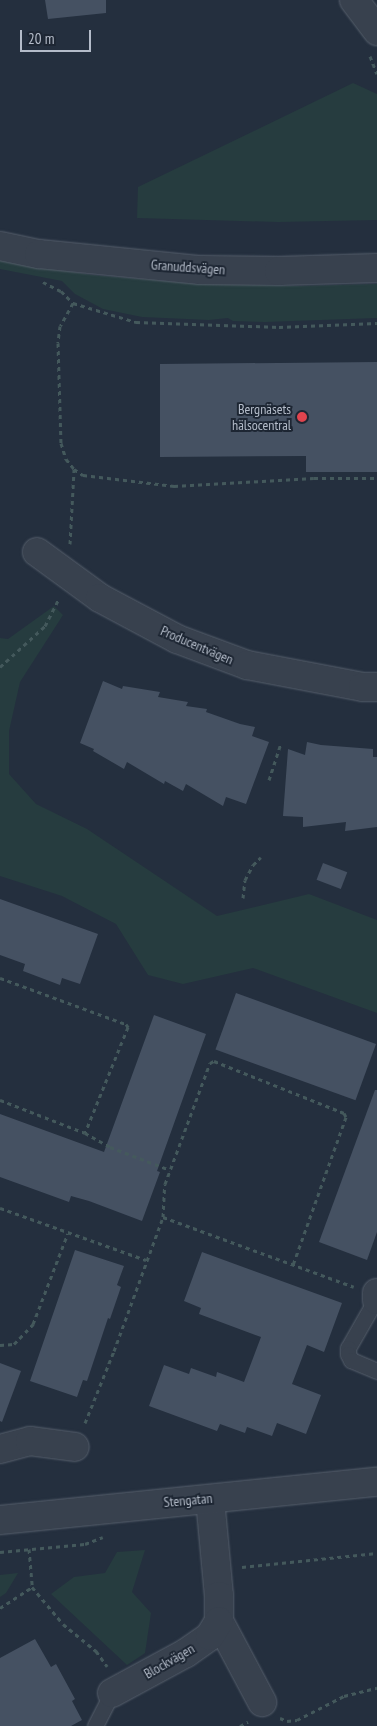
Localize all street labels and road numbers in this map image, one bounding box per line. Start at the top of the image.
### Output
street label: Granuddsvägen [150,256,226,278]
street label: Producentvägen [158,622,236,668]
street label: Stengatan [163,1490,213,1510]
street label: Blockvägen [141,1640,197,1682]

